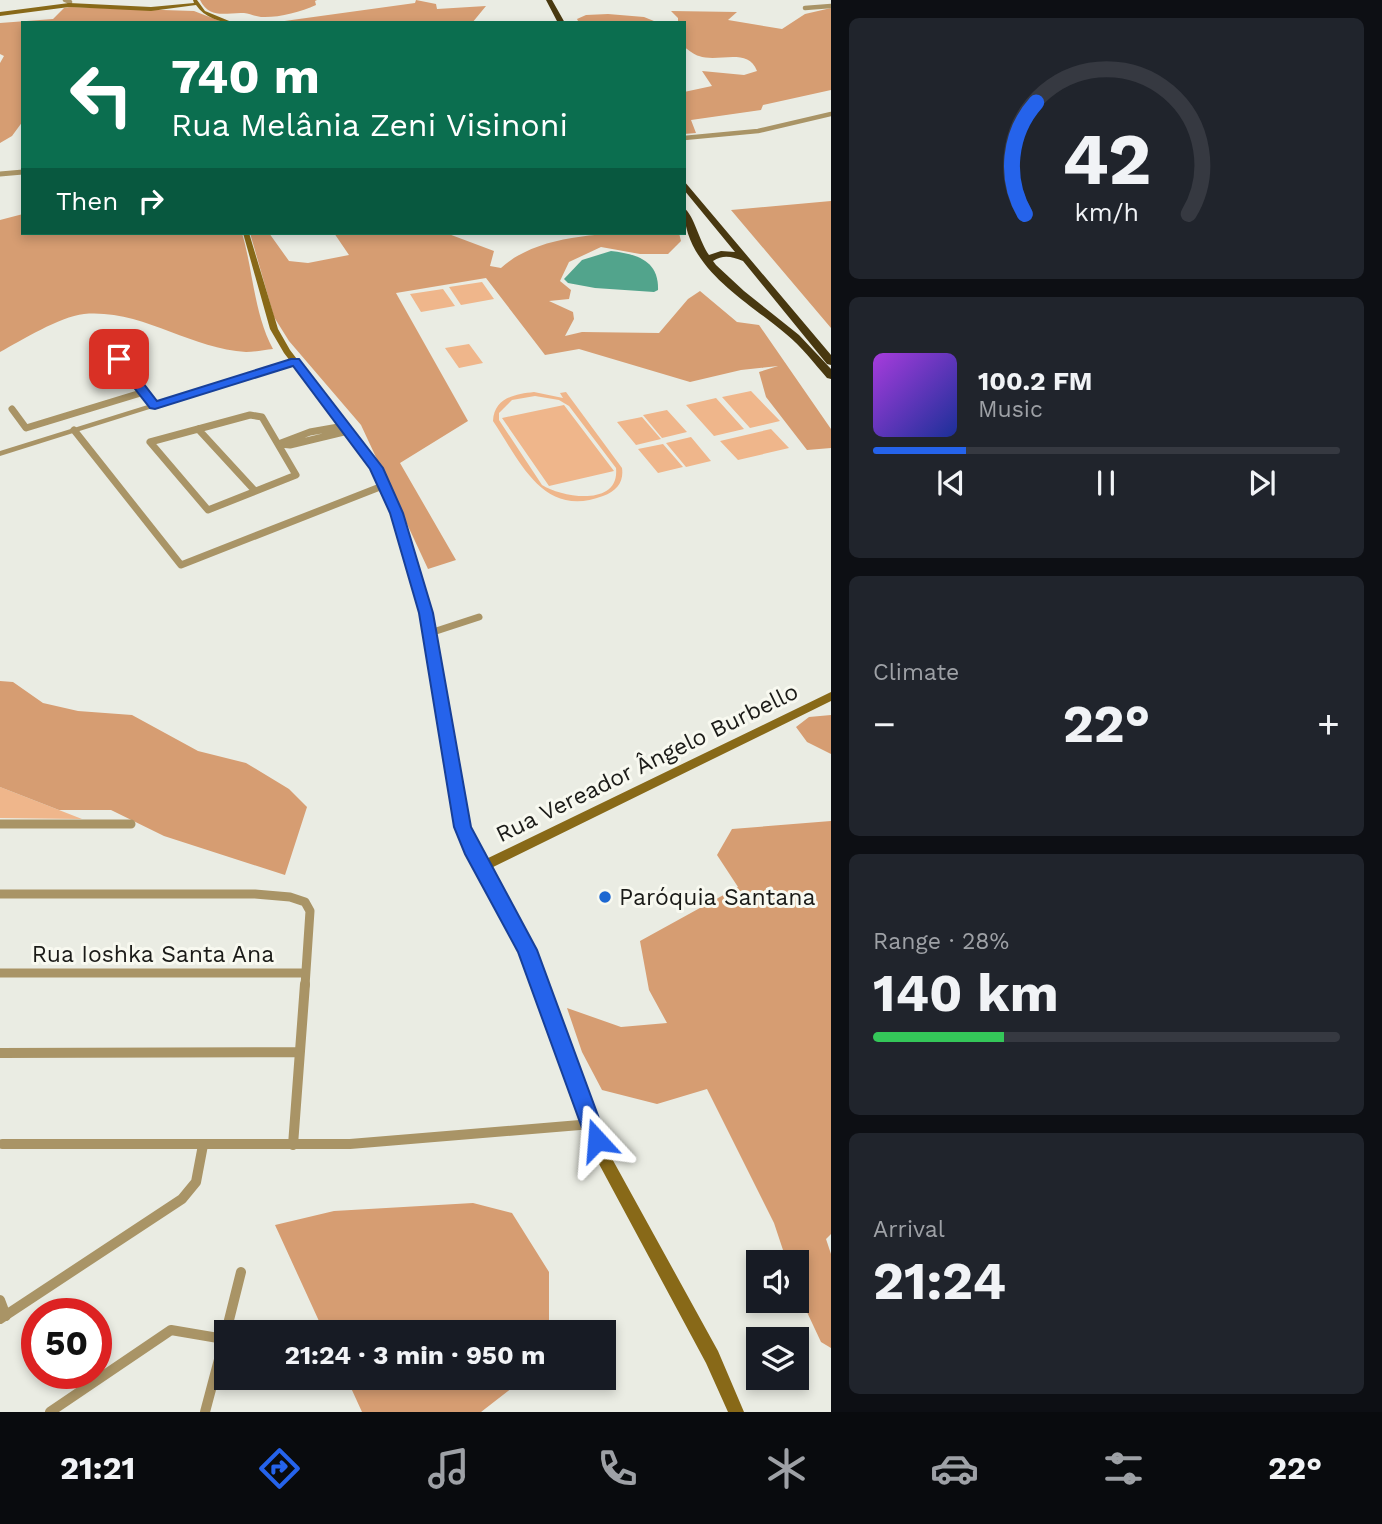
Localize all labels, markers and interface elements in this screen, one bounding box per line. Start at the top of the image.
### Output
text: 740 m [171,47,320,105]
icon: left [56,49,147,140]
text: Rua Melânia Zeni Visinoni [171,106,568,144]
text: 42 [1062,117,1151,203]
icon: right [132,182,170,220]
text: Then [56,186,118,216]
text: km/h [1074,198,1139,227]
pin [89,329,149,389]
icon: arrive [100,340,138,378]
text: 100.2 FM [978,366,1093,396]
text: Music [978,396,1043,423]
icon: previous [932,464,970,502]
icon: pause [1087,464,1125,502]
icon: next [1243,464,1281,502]
text: Climate [873,659,959,686]
street label: Rua Vereador Ângelo Burbello [491,678,803,848]
text: 22° [1063,694,1150,755]
text: − [873,702,896,746]
text: + [1317,702,1340,746]
place label: Paróquia Santana [619,884,815,911]
marker: Paróquia Santana [597,889,613,905]
text: Range · 28% [873,928,1009,955]
street label: Rua Ioshka Santa Ana [32,941,274,968]
text: 140 km [873,963,1059,1024]
position arrow [560,1103,634,1177]
text: Arrival [873,1216,945,1243]
map controls [746,1250,809,1390]
button: sound [746,1250,809,1313]
text: 21:24 [873,1251,1006,1312]
speed limit sign: 50 [21,1298,112,1389]
button: layers [746,1327,809,1390]
text: 21:24 · 3 min · 950 m [284,1340,546,1370]
icon: directions [255,1444,304,1493]
icon: music [424,1444,473,1493]
icon: phone [593,1444,642,1493]
icon: climate [762,1444,811,1493]
icon: car [930,1444,979,1493]
icon: filters [1099,1444,1148,1493]
text: 21:21 [60,1449,135,1487]
text: 22° [1268,1449,1322,1487]

